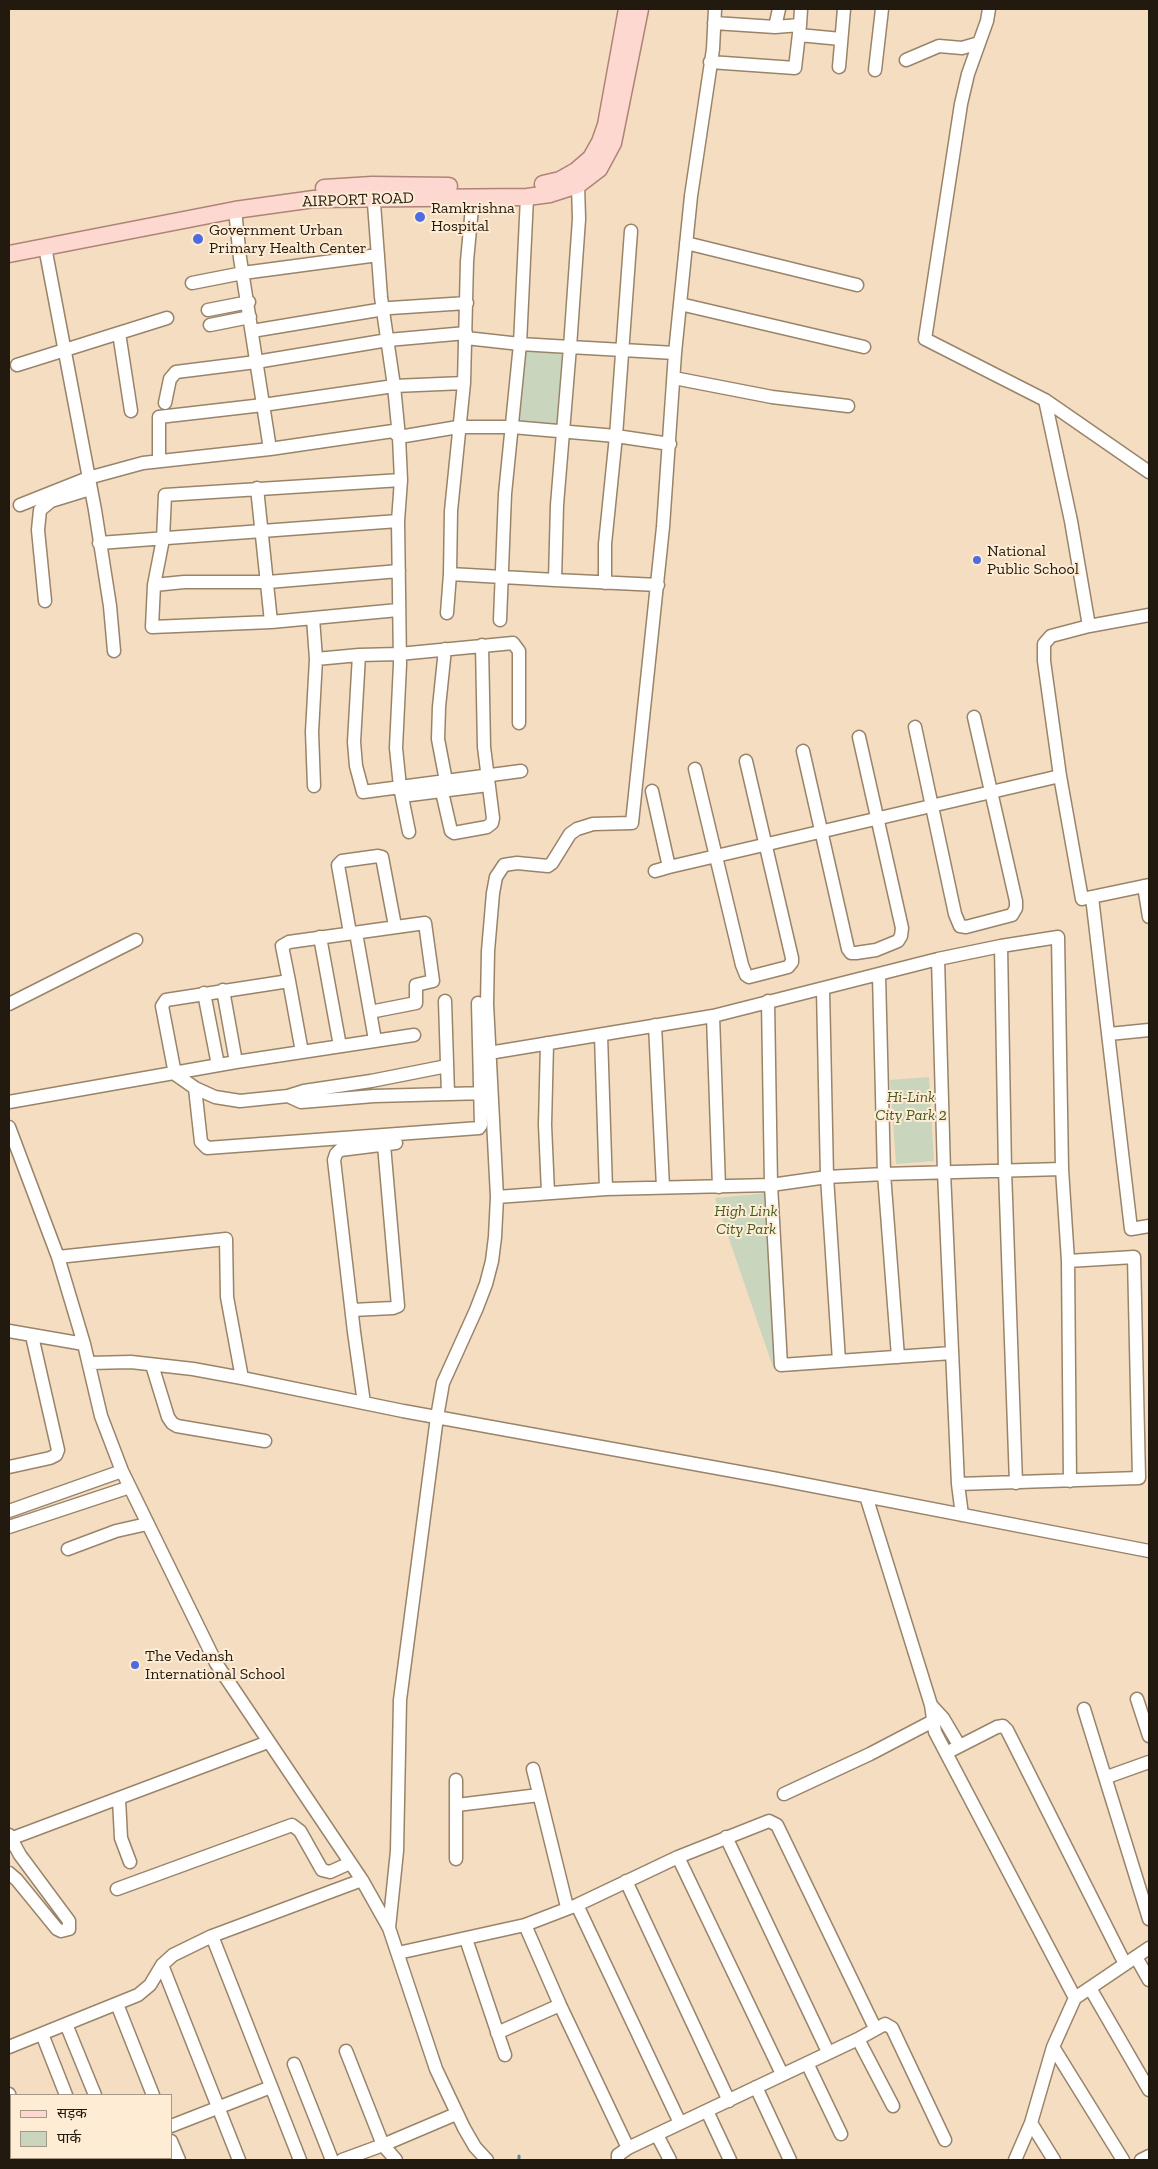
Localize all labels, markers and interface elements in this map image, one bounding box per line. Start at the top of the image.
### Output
street label: AIRPORT ROAD [302,188,414,212]
place label: Ramkrishna Hospital [431,198,515,236]
marker: Ramkrishna Hospital [413,210,427,224]
place label: Government Urban Primary Health Center [209,220,366,258]
marker: Government Urban Primary Health Center [191,232,205,246]
place label: National Public School [987,541,1079,579]
marker: National Public School [971,554,983,566]
park label: Hi-Link City Park 2 [875,1087,947,1125]
park label: High Link City Park [714,1201,778,1239]
place label: The Vedansh International School [145,1646,285,1684]
marker: The Vedansh International School [129,1659,141,1671]
legend [10,2094,172,2159]
text: सड़क [57,2104,87,2122]
text: पार्क [57,2129,81,2147]

